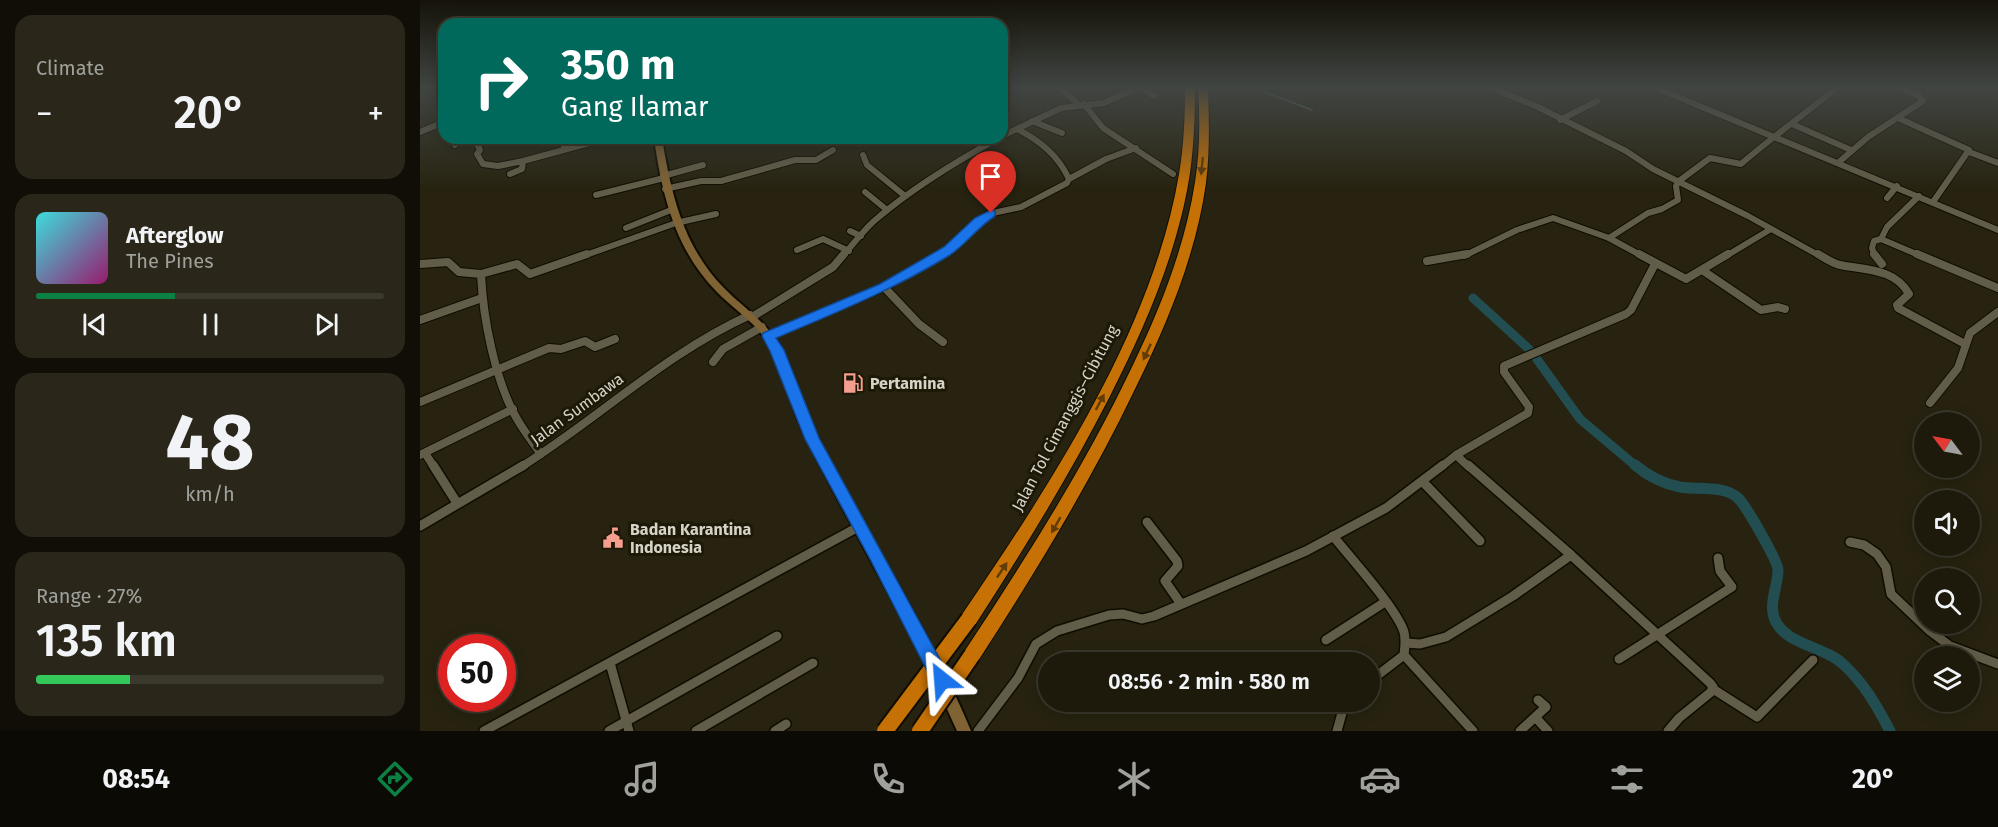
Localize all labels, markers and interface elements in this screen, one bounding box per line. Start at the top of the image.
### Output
text: 350 m [561,40,675,90]
icon: right [462,42,540,120]
text: Climate [36,56,104,80]
text: 20° [174,86,246,140]
text: Gang Ilamar [561,91,708,123]
text: − [36,94,53,134]
text: + [368,94,384,134]
pin [965,151,1016,213]
one-way arrow [1197,157,1206,176]
icon: arrive [974,160,1007,193]
text: Afterglow [126,222,223,249]
text: The Pines [126,249,213,273]
icon: previous [78,308,111,341]
icon: pause [194,308,227,341]
icon: next [310,308,343,341]
street label: Jalan Tol Cimanggis–Cibitung [1008,321,1123,514]
one-way arrow [1142,344,1151,361]
street label: Jalan Sumbawa [527,369,627,449]
fuel station icon: Pertamina [841,371,865,395]
place label: Pertamina [870,374,945,393]
one-way arrow [1095,393,1105,410]
text: 48 [165,396,255,490]
north arrow [1914,412,1980,478]
map controls [1914,412,1980,712]
text: km/h [185,482,235,506]
button: sound [1914,490,1980,556]
one-way arrow [1051,517,1061,534]
place label: Badan Karantina Indonesia [630,520,752,557]
public building icon: Badan Karantina Indonesia [601,526,625,550]
one-way arrow [996,562,1007,578]
button: search [1914,568,1980,634]
text: Range · 27% [36,584,142,608]
text: 135 km [36,614,177,668]
speed limit sign: 50 [438,634,516,712]
button: layers [1914,646,1980,712]
position arrow [910,648,974,712]
text: 08:56 · 2 min · 580 m [1108,668,1310,695]
icon: directions [374,758,416,800]
icon: music [621,758,663,800]
icon: phone [867,758,909,800]
icon: climate [1113,758,1155,800]
icon: car [1359,758,1401,800]
icon: filters [1606,758,1648,800]
text: 08:54 [102,763,170,795]
text: 20° [1852,763,1896,795]

